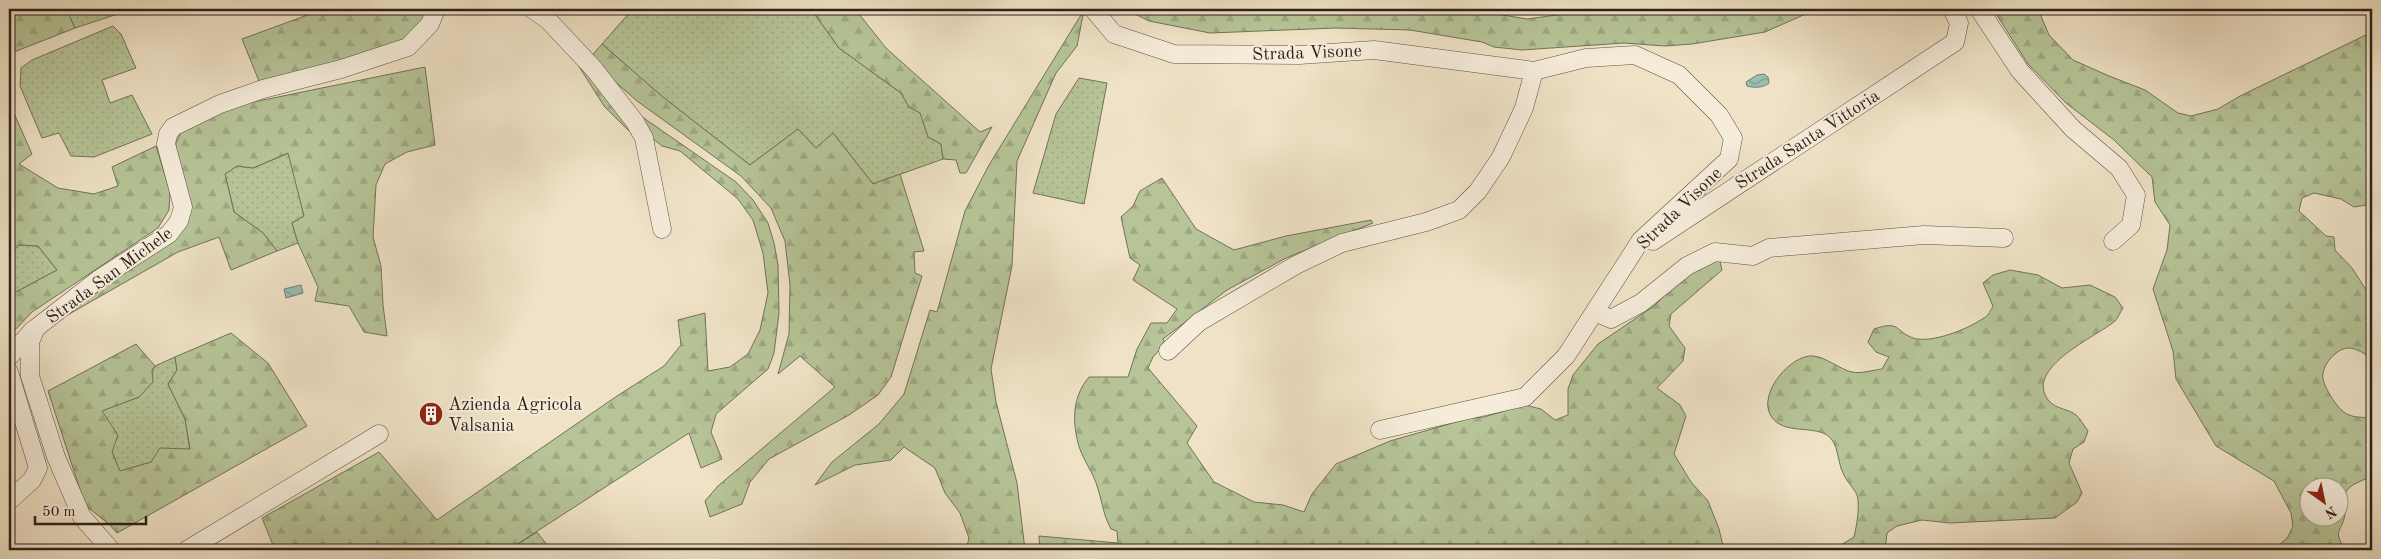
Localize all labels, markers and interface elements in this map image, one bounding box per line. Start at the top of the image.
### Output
street label: Strada Visone [1252,42,1362,64]
street label: Strada Santa Vittoria [1732,87,1883,193]
street label: Strada Visone [1634,164,1725,253]
street label: Strada San Michele [43,224,176,327]
place label: Azienda Agricola Valsania [448,396,582,435]
building icon: Azienda Agricola Valsania [418,401,444,427]
north arrow [2298,476,2348,526]
scale bar [35,494,146,526]
text: N [2322,503,2339,521]
text: 50 m [42,505,76,520]

